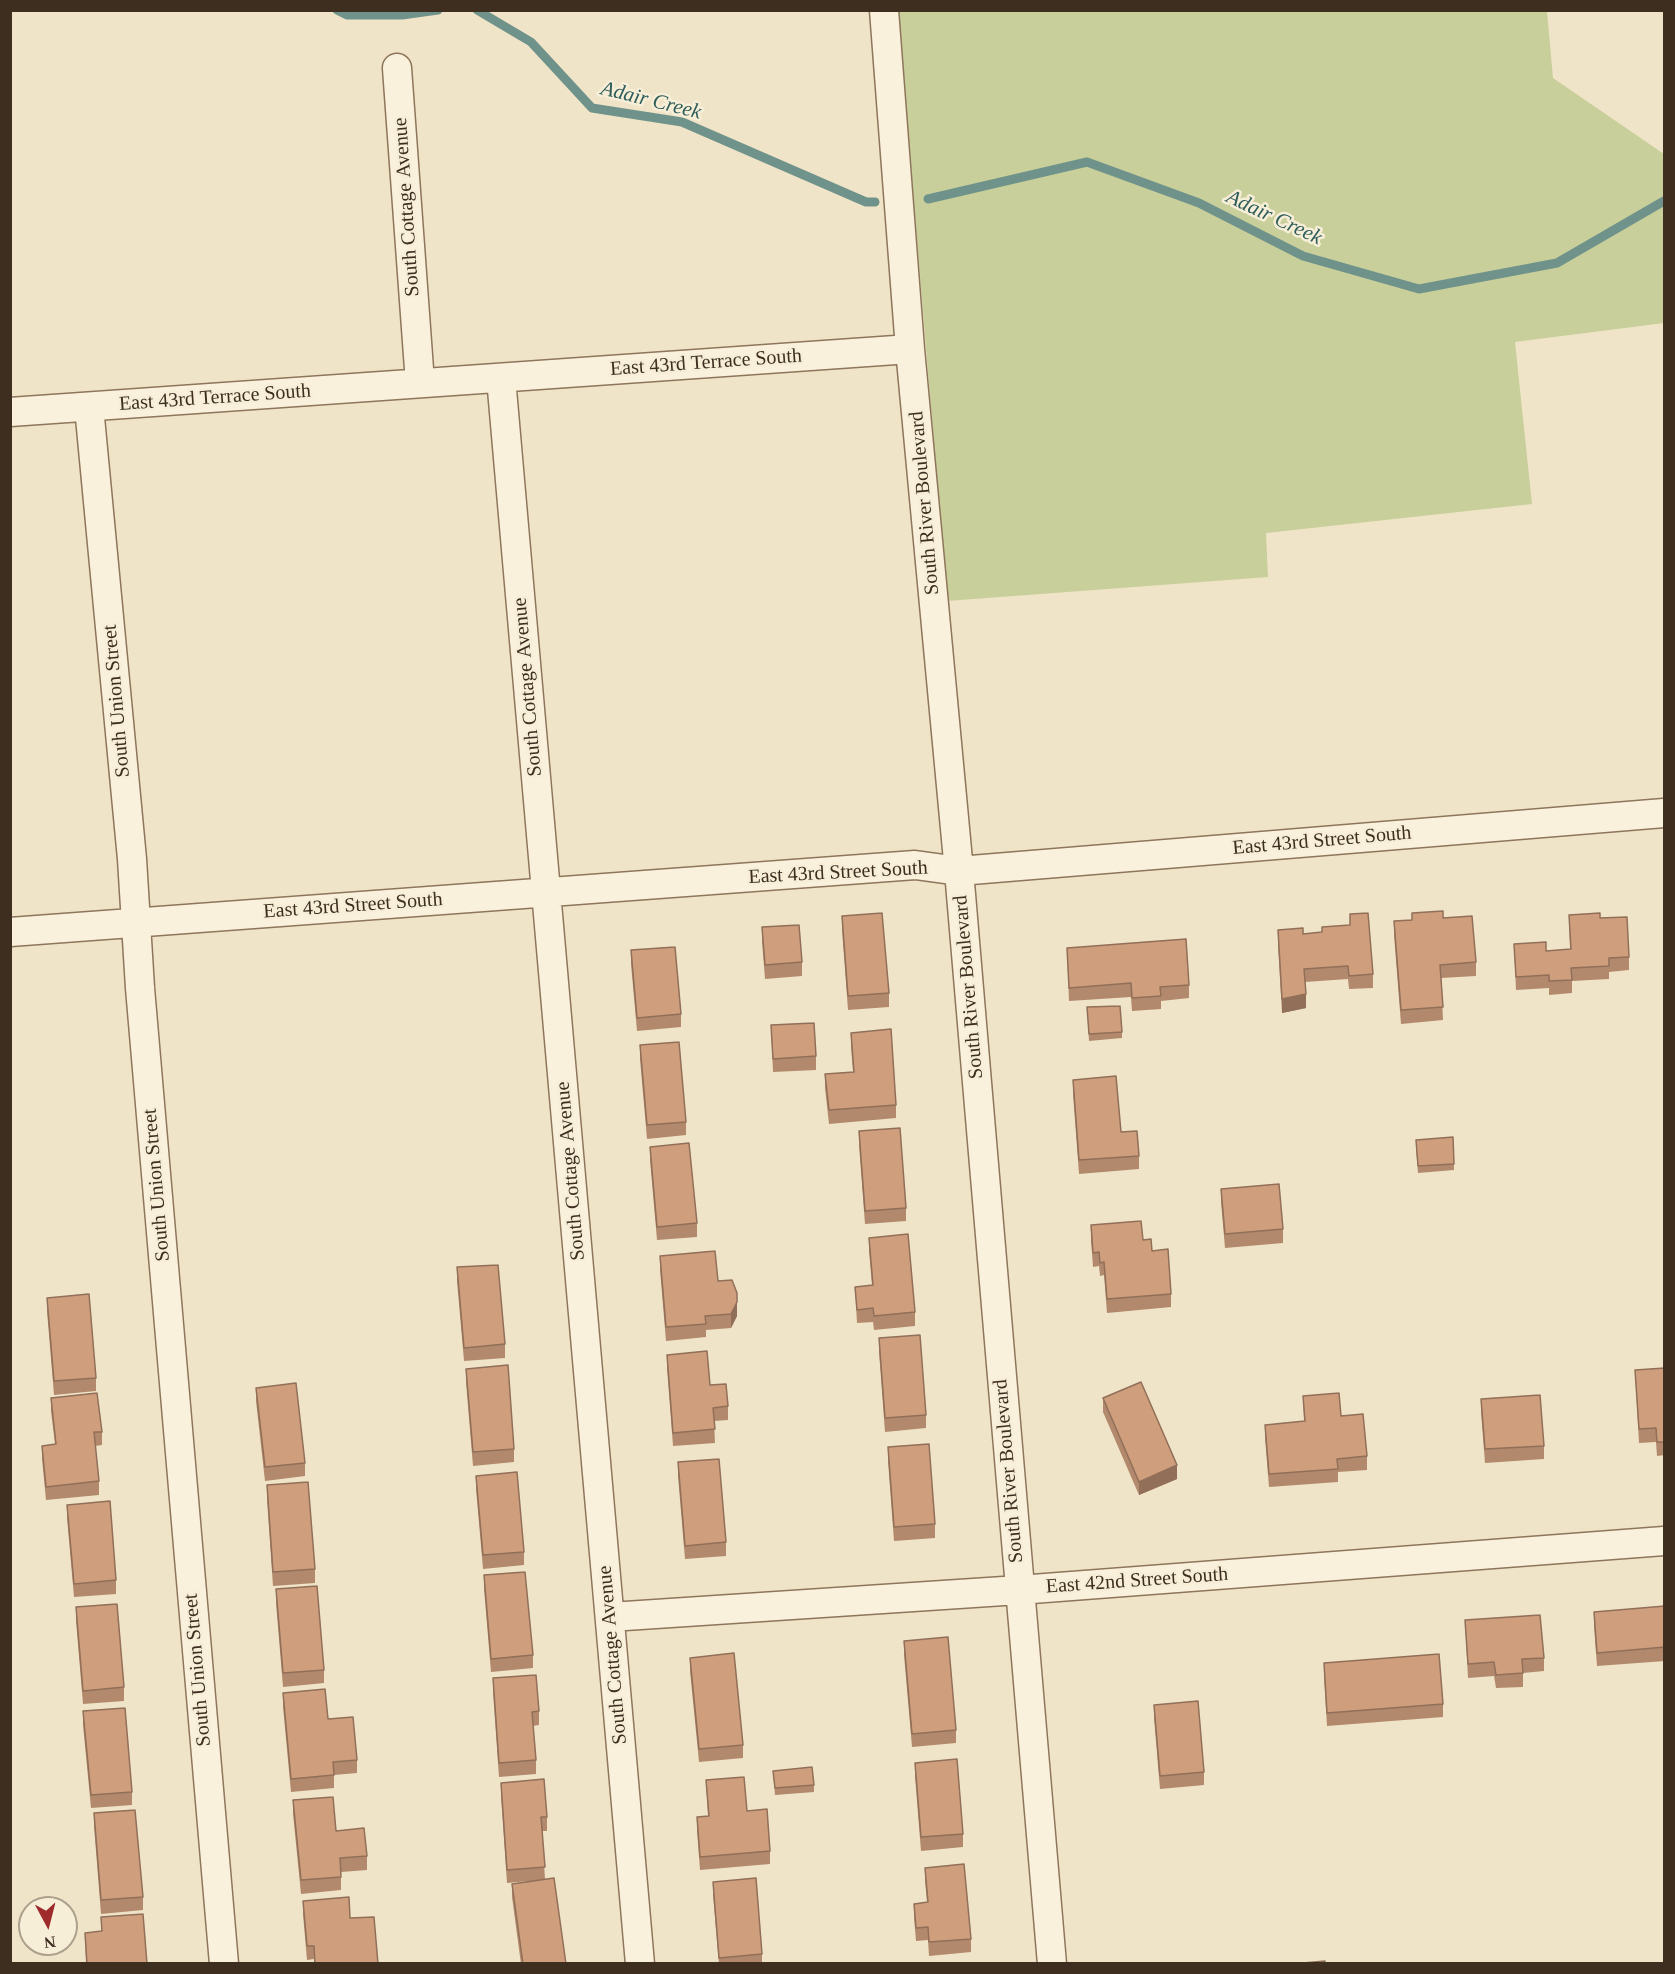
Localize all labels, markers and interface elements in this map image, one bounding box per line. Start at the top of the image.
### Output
water label: Adair Creek [598,76,704,126]
street label: South Cottage Avenue [389,117,425,297]
water label: Adair Creek [1222,185,1326,251]
street label: East 43rd Terrace South [609,344,803,382]
street label: East 43rd Terrace South [118,379,312,417]
street label: South River Boulevard [905,410,945,596]
street label: South Cottage Avenue [508,596,548,778]
street label: South Union Street [98,624,136,778]
street label: East 43rd Street South [1232,821,1412,861]
street label: East 43rd Street South [748,856,928,890]
street label: East 43rd Street South [263,888,443,924]
street label: South River Boulevard [949,894,989,1080]
street label: South Cottage Avenue [551,1080,591,1262]
street label: South Union Street [138,1108,176,1262]
street label: South River Boulevard [989,1378,1029,1564]
street label: East 42nd Street South [1045,1563,1229,1599]
street label: South Cottage Avenue [593,1564,633,1746]
street label: South Union Street [179,1593,217,1747]
north arrow [18,1896,78,1956]
text: N [43,1933,57,1952]

